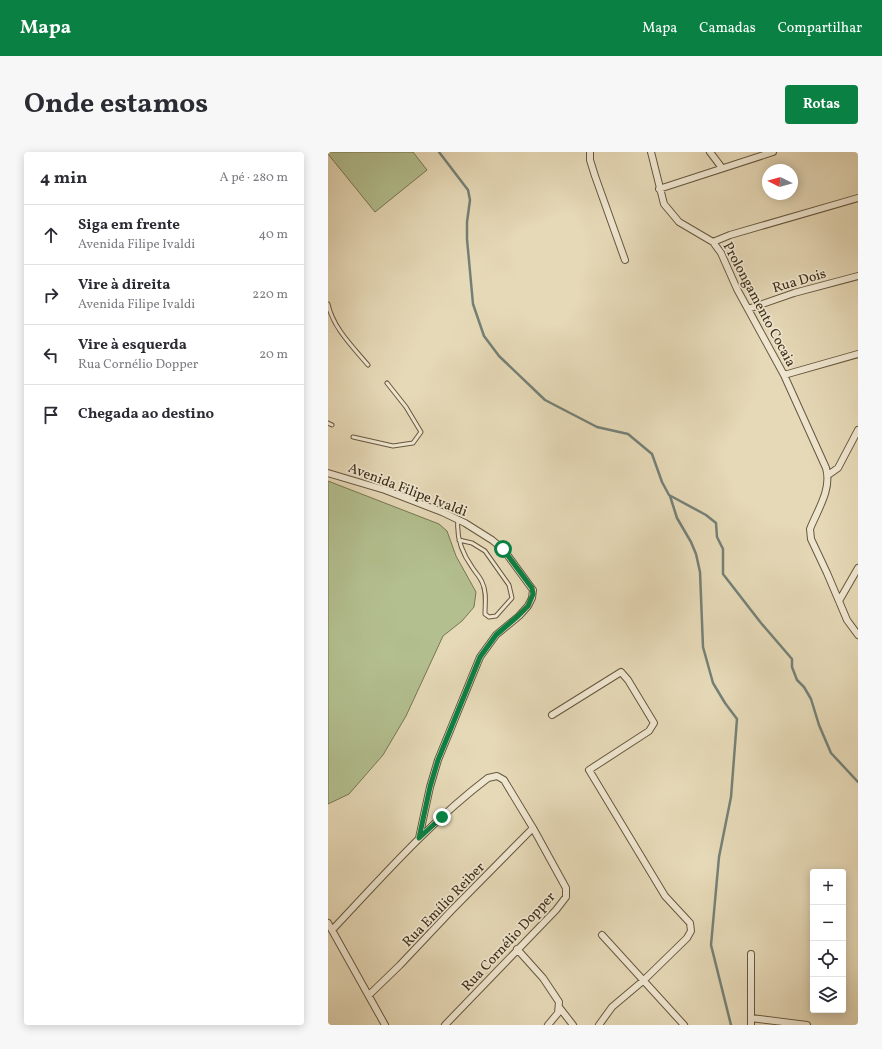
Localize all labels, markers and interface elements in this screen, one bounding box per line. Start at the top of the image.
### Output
text: Mapa [20,15,71,41]
text: Mapa [642,19,677,38]
text: Camadas [699,19,756,38]
text: Compartilhar [778,19,862,38]
text: Onde estamos [24,85,208,124]
button: Rotas [785,85,858,124]
north arrow [762,164,798,200]
text: 4 min [40,167,87,190]
text: A pé · 280 m [219,169,288,187]
text: Siga em frente [78,215,180,236]
icon: ahead [40,224,62,246]
text: 40 m [259,226,288,244]
text: Avenida Filipe Ivaldi [78,236,195,254]
street label: Prolongamento Cocaia [718,239,800,370]
street label: Rua Dois [770,265,829,298]
text: Vire à direita [78,275,170,296]
icon: right [40,284,62,306]
text: 220 m [252,286,288,304]
text: Avenida Filipe Ivaldi [78,296,195,314]
text: Vire à esquerda [78,335,187,356]
icon: left [40,344,62,366]
text: 20 m [259,346,288,364]
text: Rua Cornélio Dopper [78,356,198,374]
icon: arrive [40,404,62,426]
text: Chegada ao destino [78,404,214,425]
street label: Avenida Filipe Ivaldi [345,459,470,522]
route start [494,540,512,558]
route end [433,808,451,826]
street label: Rua Emílio Reiber [399,858,490,952]
map controls [810,869,846,1013]
button: + [810,869,846,905]
street label: Rua Cornélio Dopper [458,888,560,996]
button: − [810,905,846,941]
button: locate [810,941,846,977]
button: layers [810,977,846,1013]

